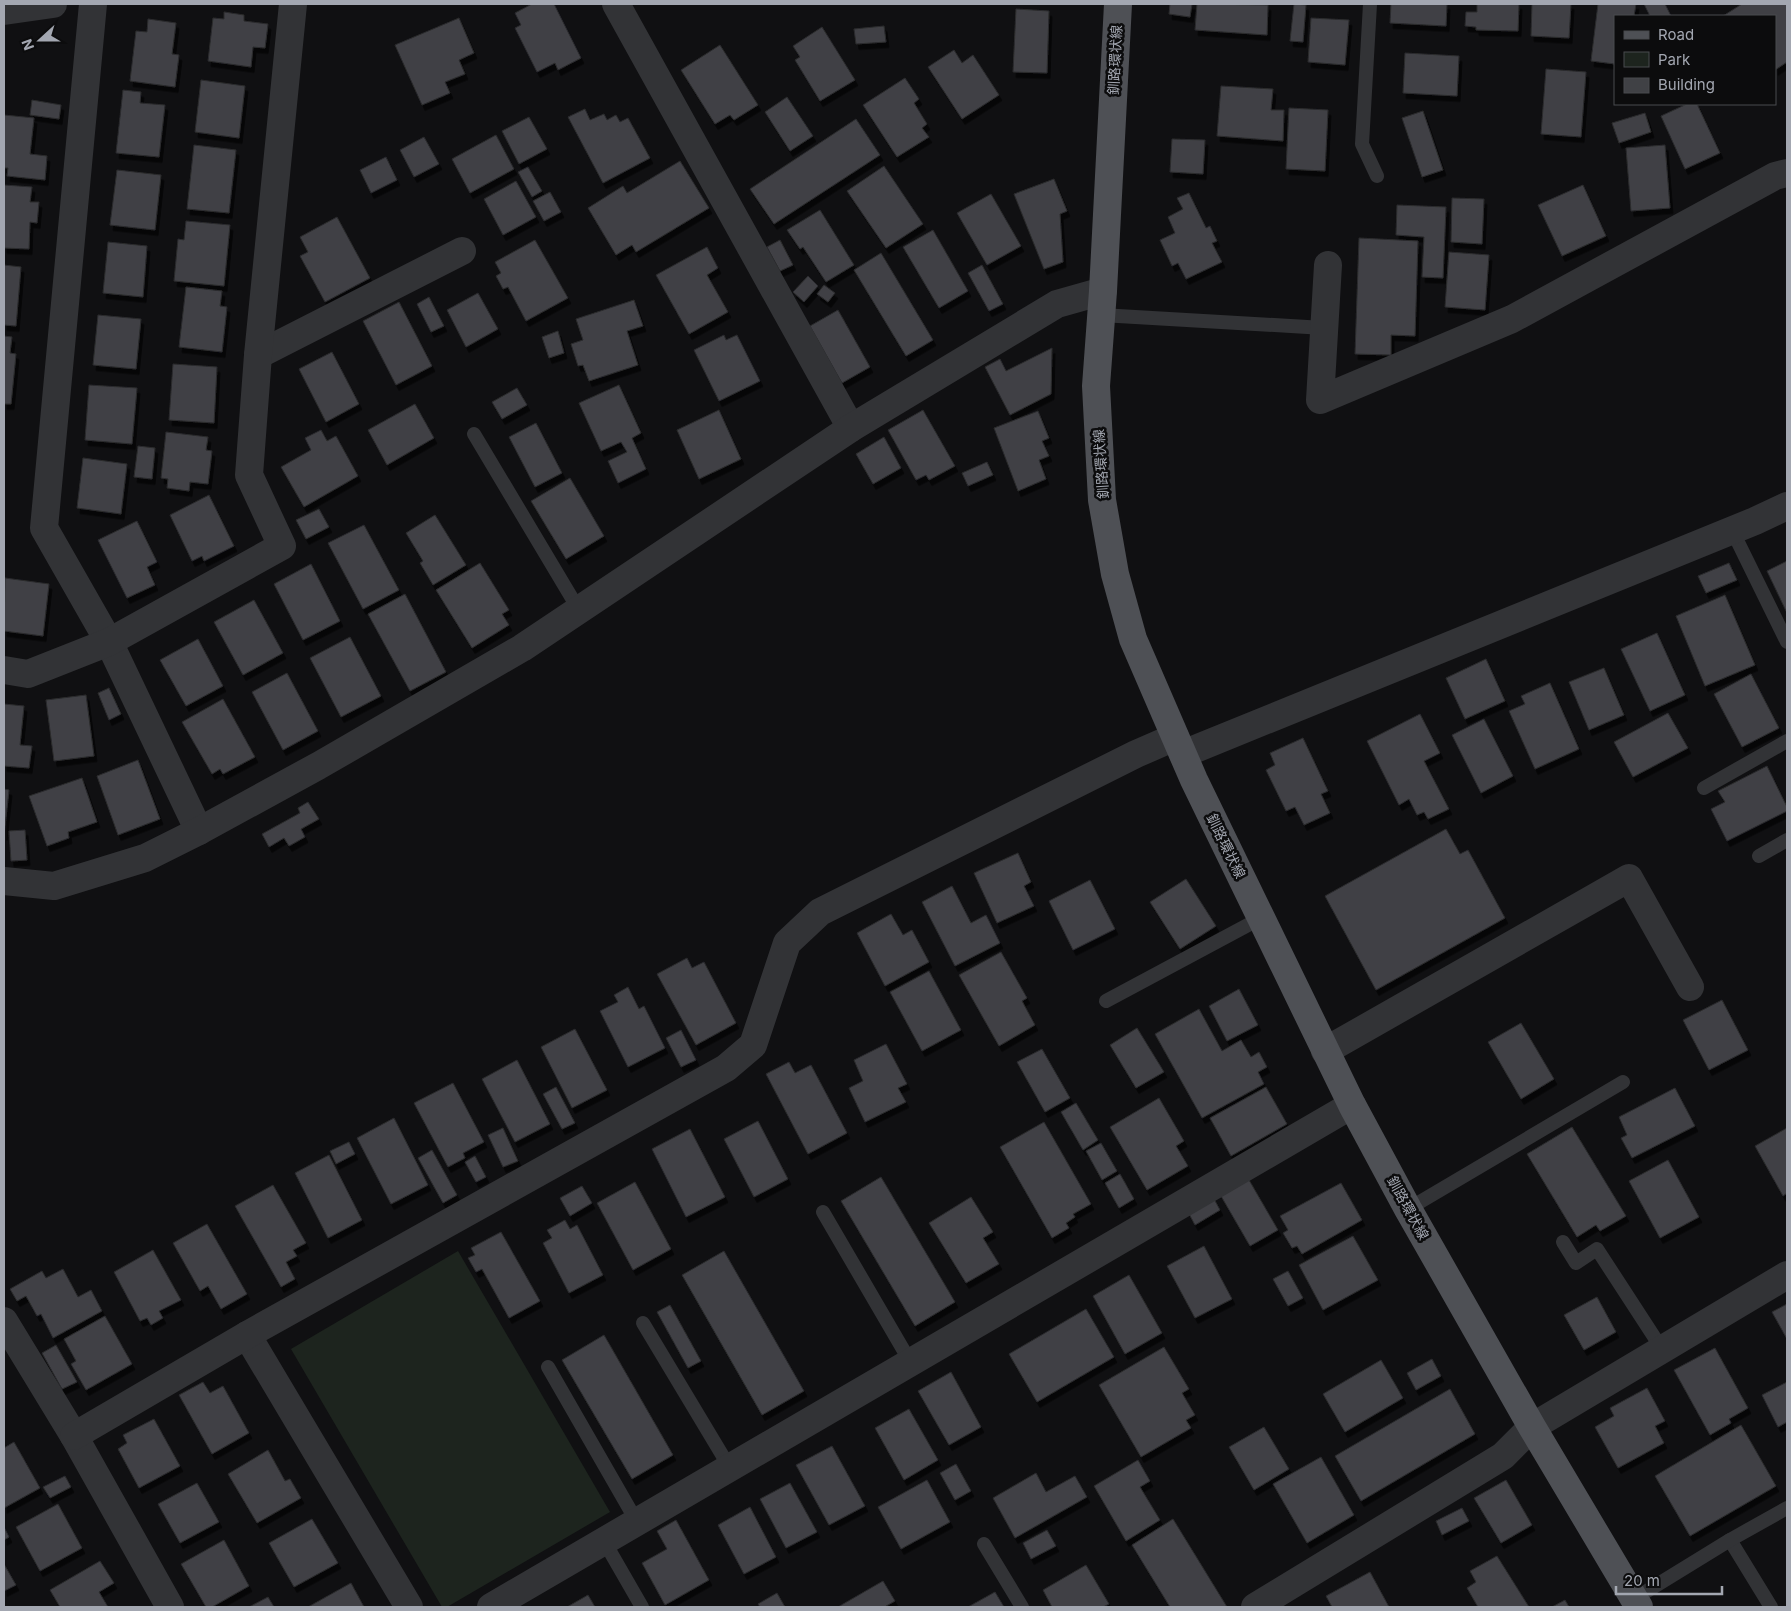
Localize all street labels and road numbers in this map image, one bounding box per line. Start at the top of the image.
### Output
street label: 釧路環状線 [1104,25,1125,95]
street label: 釧路環状線 [1090,429,1111,500]
street label: 釧路環状線 [1203,811,1249,881]
street label: 釧路環状線 [1384,1173,1433,1242]

